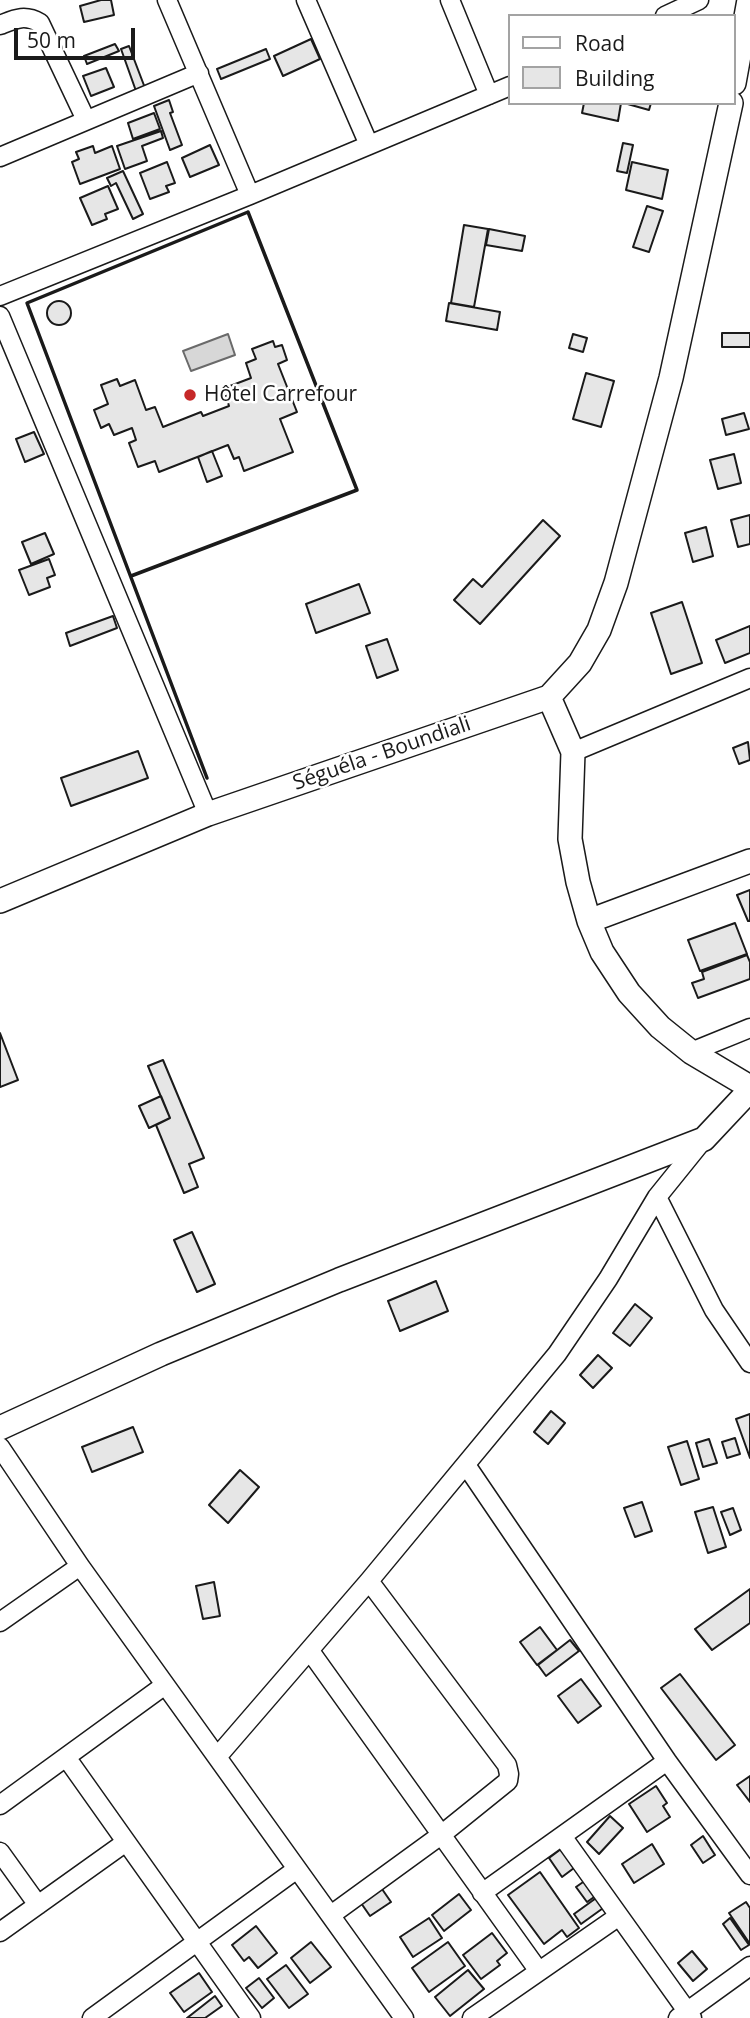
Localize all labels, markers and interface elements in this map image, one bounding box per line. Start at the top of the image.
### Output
scale bar [18,14,138,58]
legend [508,14,736,105]
text: 50 m [27,26,76,54]
text: Road [575,29,625,57]
text: Building [575,64,654,92]
place label: Hôtel Carrefour [204,382,357,408]
marker: Hôtel Carrefour [182,387,198,403]
street label: Séguéla - Boundiali [290,712,474,796]

